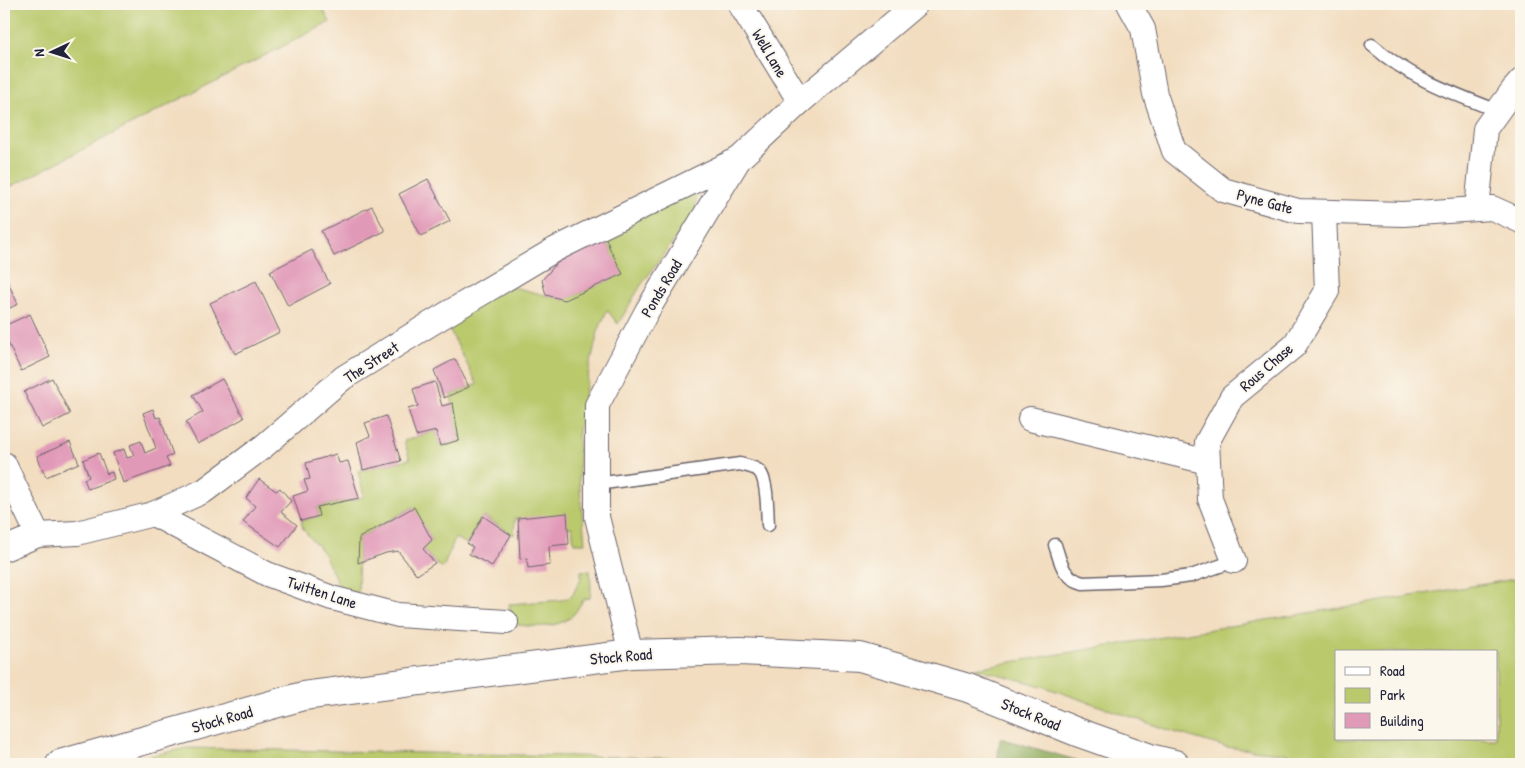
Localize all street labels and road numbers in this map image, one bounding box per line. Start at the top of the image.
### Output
street label: Well Lane [747,25,793,82]
street label: Pyne Gate [1234,183,1296,219]
street label: Ponds Road [635,255,687,321]
street label: The Street [339,336,403,388]
street label: Rous Chase [1235,337,1298,396]
street label: Twitten Lane [284,570,361,614]
street label: Stock Road [589,642,653,670]
street label: Stock Road [998,692,1064,736]
street label: Stock Road [189,700,255,738]

